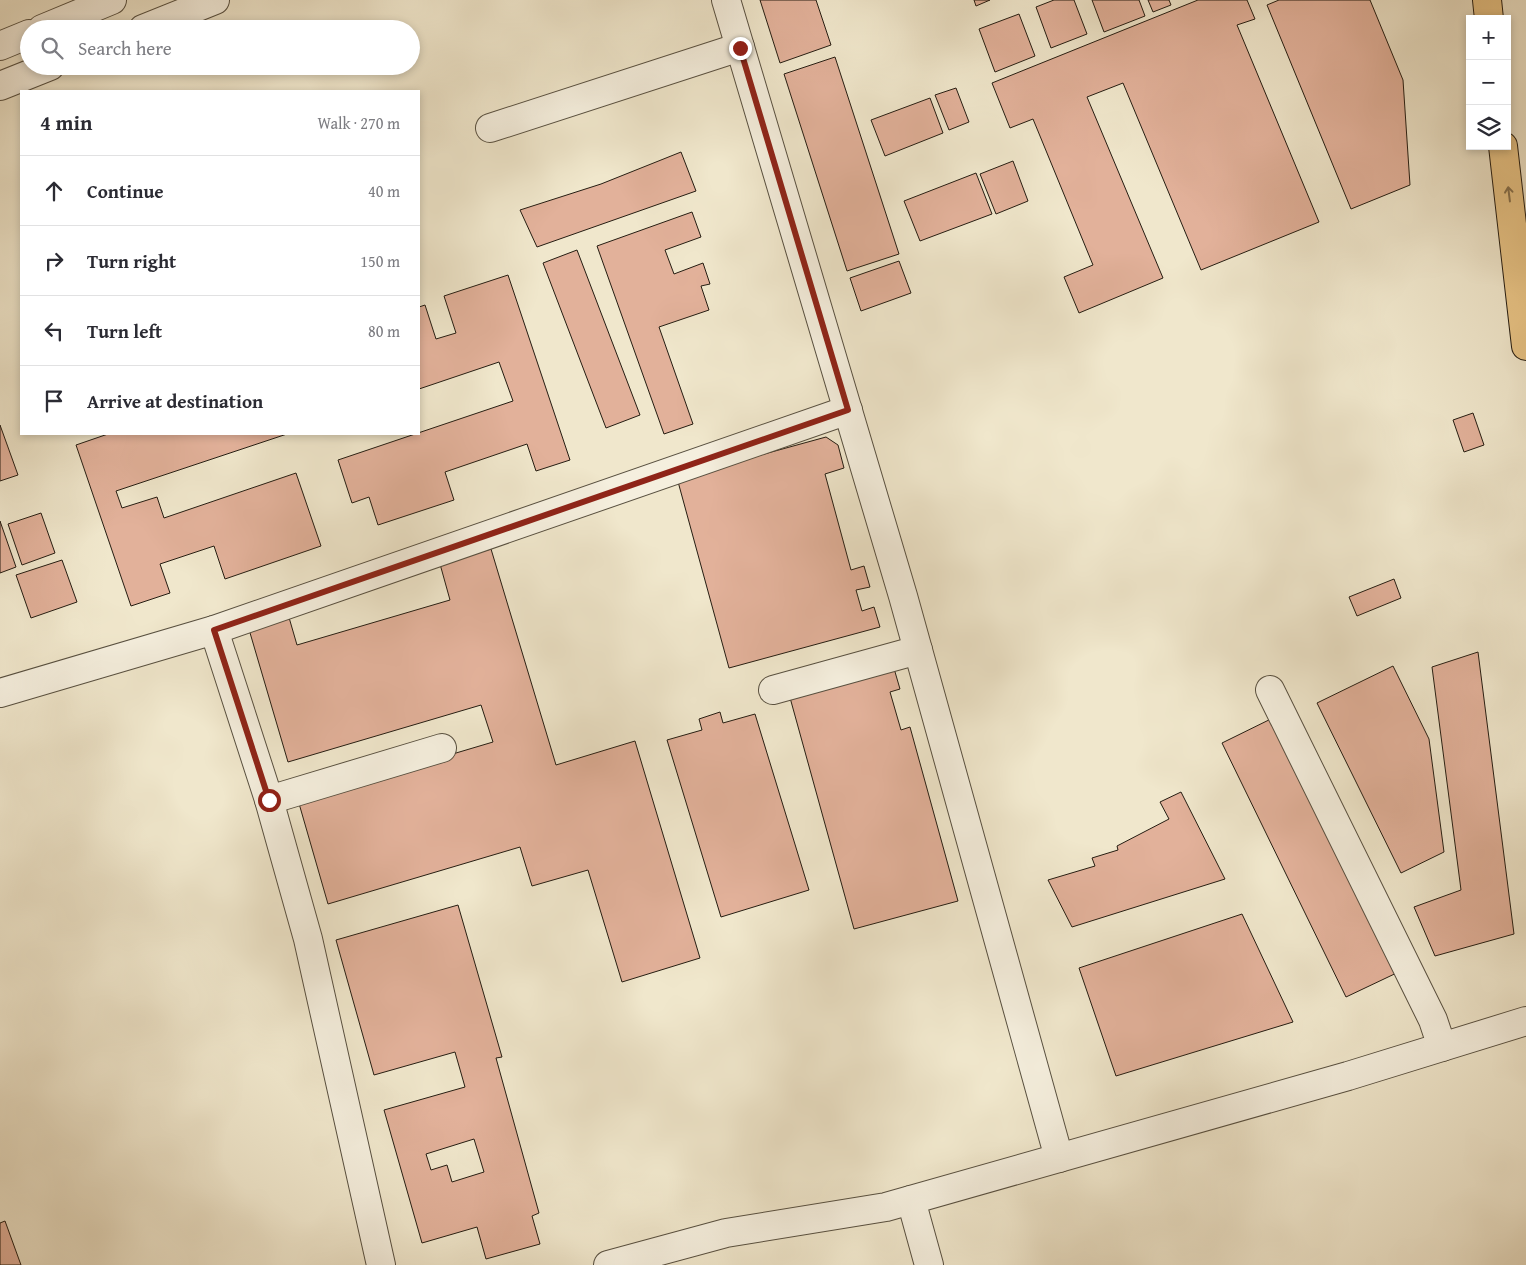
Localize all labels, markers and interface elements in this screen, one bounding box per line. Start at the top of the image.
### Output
map controls [1466,15,1511,150]
button: + [1466,15,1511,60]
search box [20,20,420,75]
icon: search [38,34,66,62]
text: Search here [78,34,172,62]
route end [729,37,752,60]
button: − [1466,60,1511,105]
button: layers [1466,105,1511,150]
text: 4 min [40,107,92,138]
text: Walk · 270 m [317,111,400,135]
icon: ahead [40,177,68,205]
text: Continue [87,177,164,205]
text: 40 m [368,179,400,203]
one-way arrow [1503,186,1513,202]
icon: right [40,247,68,275]
text: Turn right [87,247,176,275]
text: 150 m [360,249,400,273]
icon: left [40,317,68,345]
text: Turn left [87,317,162,345]
text: 80 m [368,319,400,343]
icon: arrive [40,387,68,415]
text: Arrive at destination [87,387,263,415]
route start [258,789,281,812]

